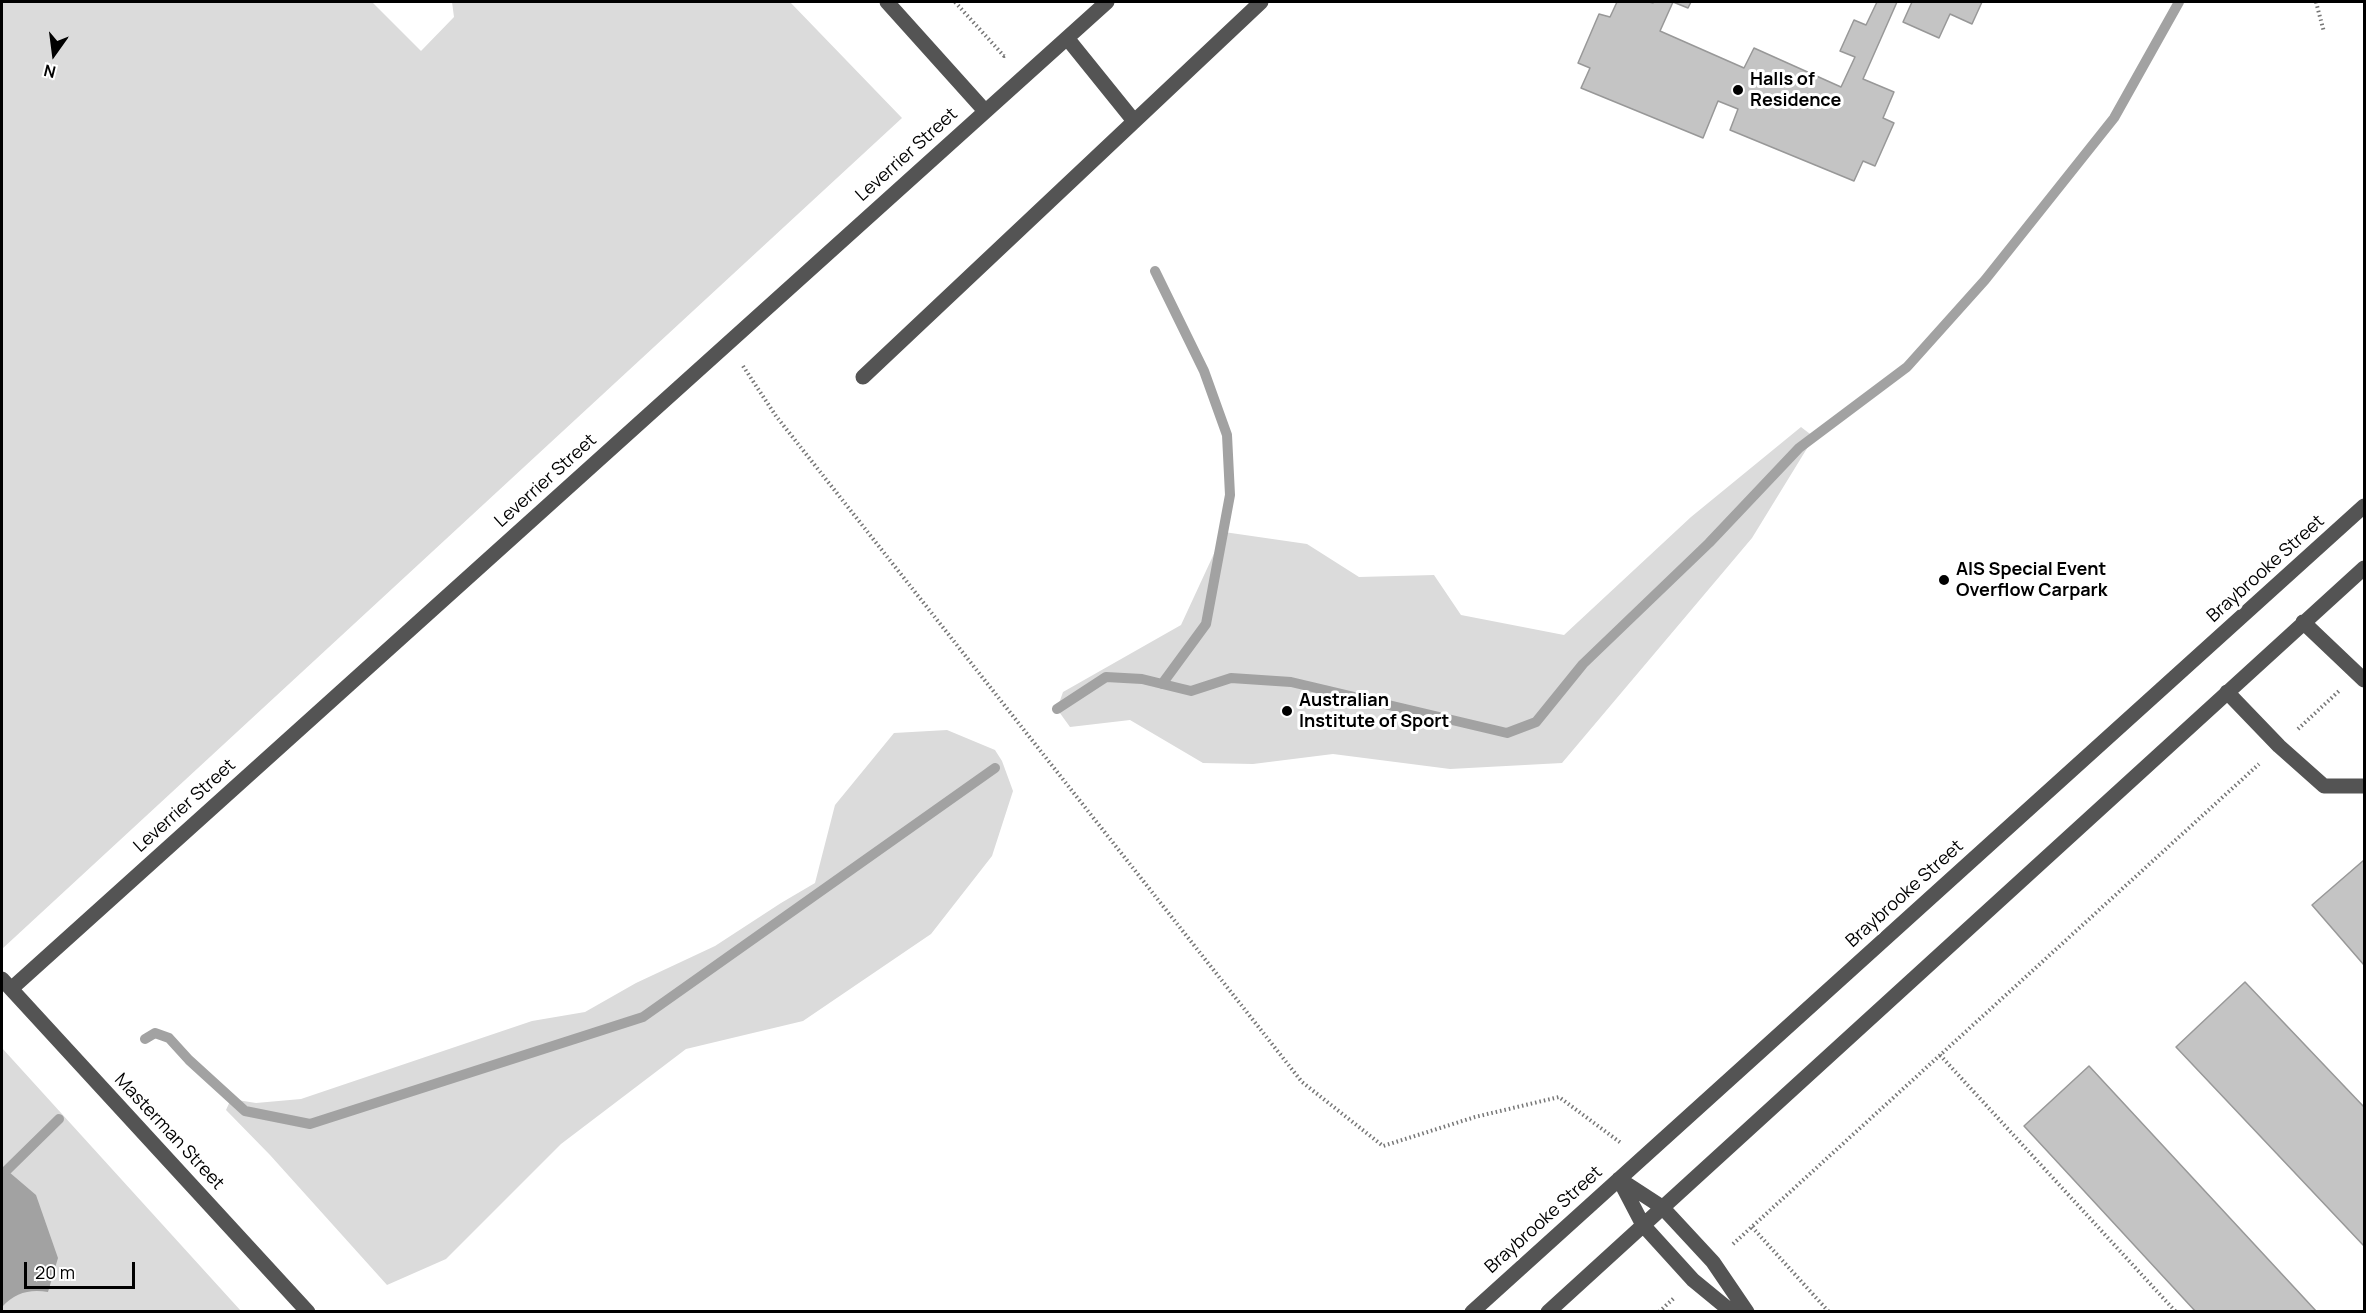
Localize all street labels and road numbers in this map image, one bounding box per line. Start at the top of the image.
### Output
street label: Leverrier Street [852,104,962,206]
street label: Leverrier Street [491,430,601,532]
street label: Braybrooke Street [2203,511,2329,627]
street label: Leverrier Street [130,755,240,857]
street label: Braybrooke Street [1842,836,1968,952]
street label: Masterman Street [110,1069,228,1195]
street label: Braybrooke Street [1481,1162,1607,1278]

